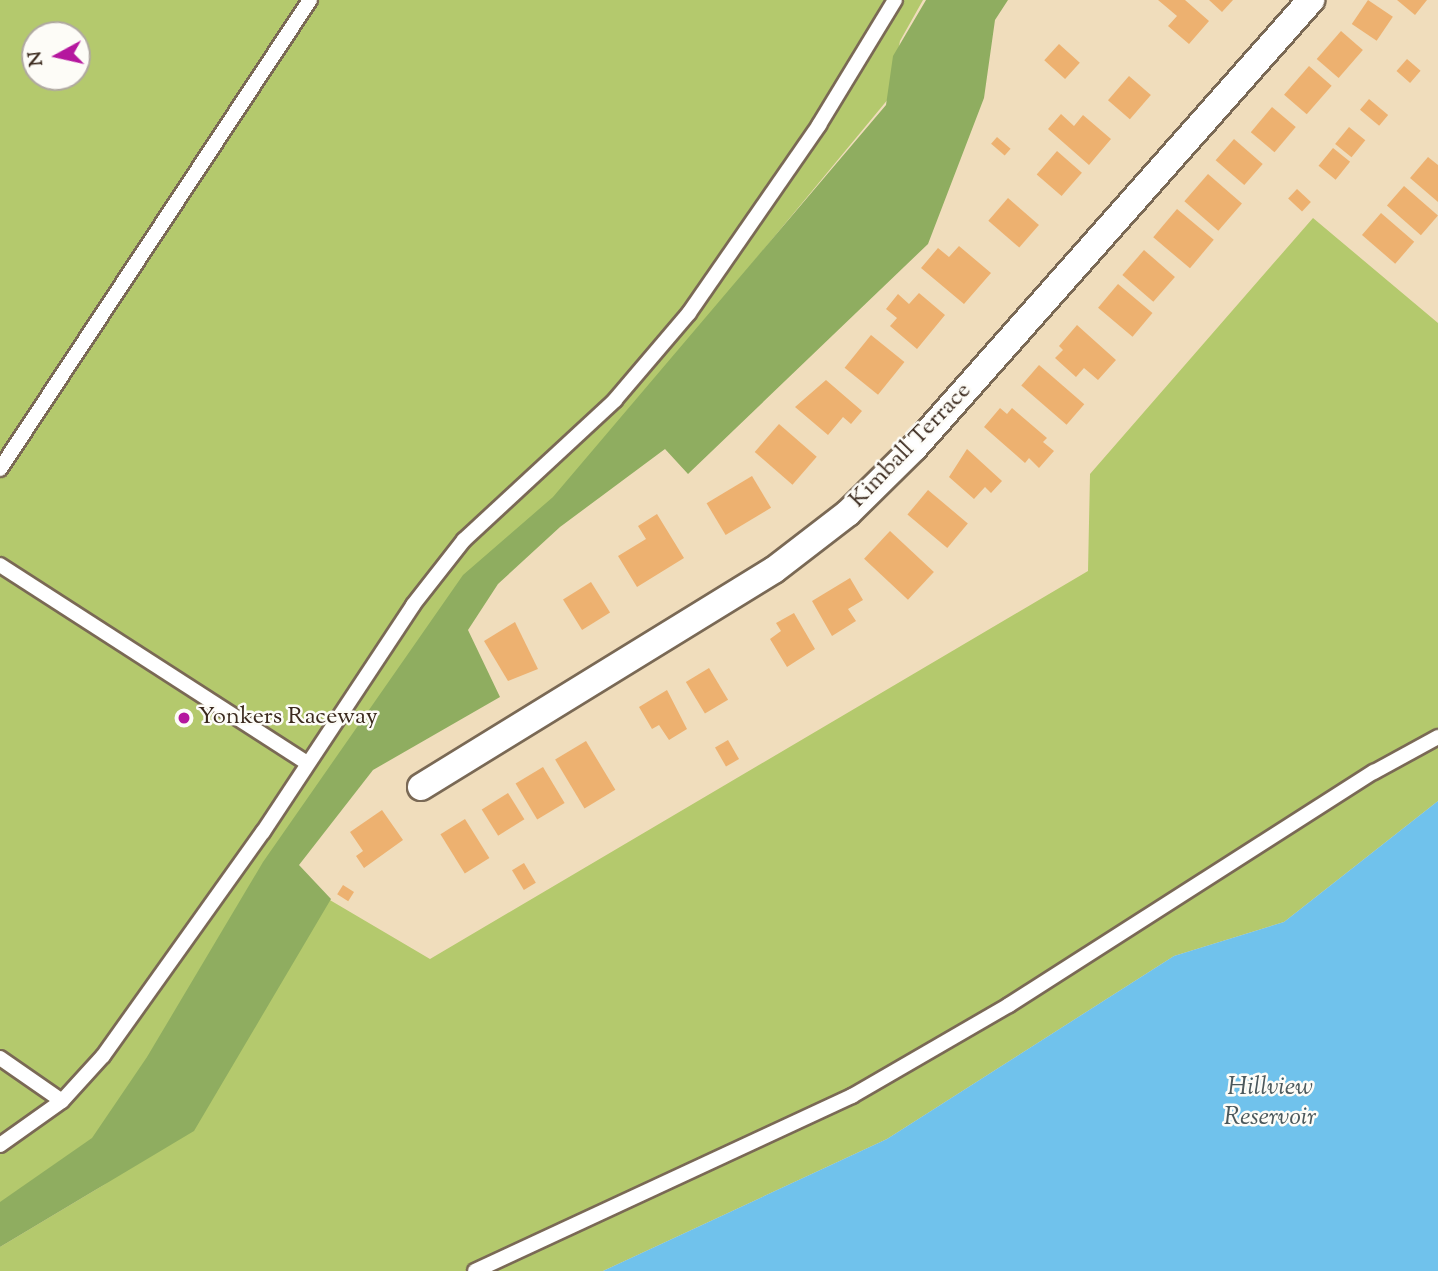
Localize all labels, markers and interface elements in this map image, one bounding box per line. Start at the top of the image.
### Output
north arrow [21,21,91,91]
text: N [22,49,51,68]
street label: Kimball Terrace [844,377,978,515]
place label: Yonkers Raceway [198,704,378,732]
marker: Yonkers Raceway [176,710,192,726]
water label: Hillview Reservoir [1224,1072,1316,1134]

